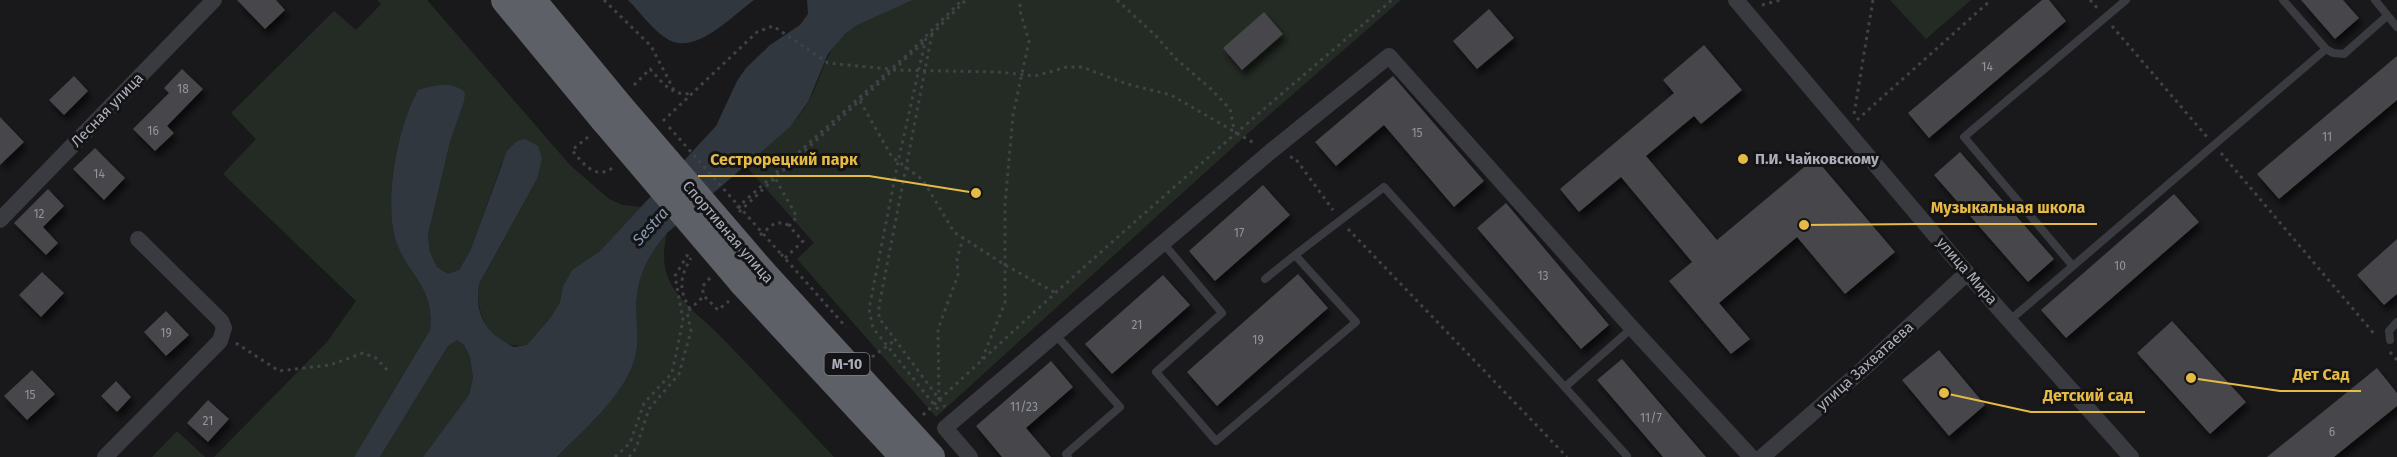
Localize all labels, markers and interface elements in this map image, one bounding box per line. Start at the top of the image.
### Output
house number: 14 [1981,60,1993,74]
street label: Лесная улица [67,69,147,151]
house number: 18 [177,82,189,96]
house number: 16 [147,124,159,138]
house number: 15 [1411,126,1423,140]
house number: 11 [2322,130,2332,144]
callout: Сестрорецкий парк [698,142,869,176]
text: Сестрорецкий парк [710,150,858,169]
place label: П.И. Чайковскому [1755,150,1879,168]
marker: П.И. Чайковскому [1736,152,1750,166]
house number: 14 [93,167,105,181]
street label: Спортивная улица [679,177,777,287]
callout: Музыкальная школа [1918,190,2097,224]
text: Музыкальная школа [1931,198,2086,217]
water label: Sestra [628,203,672,250]
house number: 12 [33,207,45,221]
house number: 17 [1234,226,1244,240]
street label: улица Мира [1933,234,2001,308]
house number: 10 [2114,259,2126,273]
house number: 13 [1537,269,1549,283]
house number: 21 [1132,318,1142,332]
street label: улица Захватаева [1813,318,1917,414]
house number: 19 [160,326,172,340]
house number: 19 [1252,333,1264,347]
road number: М-10 [824,353,870,375]
callout: Дет Сад [2280,357,2361,391]
text: Дет Сад [2292,365,2349,384]
callout: Детский сад [2031,378,2145,412]
text: Детский сад [2042,386,2133,405]
house number: 15 [24,388,36,402]
house number: 11/23 [1010,400,1038,414]
house number: 11/7 [1640,411,1662,425]
house number: 21 [203,414,213,428]
house number: 6 [2329,425,2335,439]

